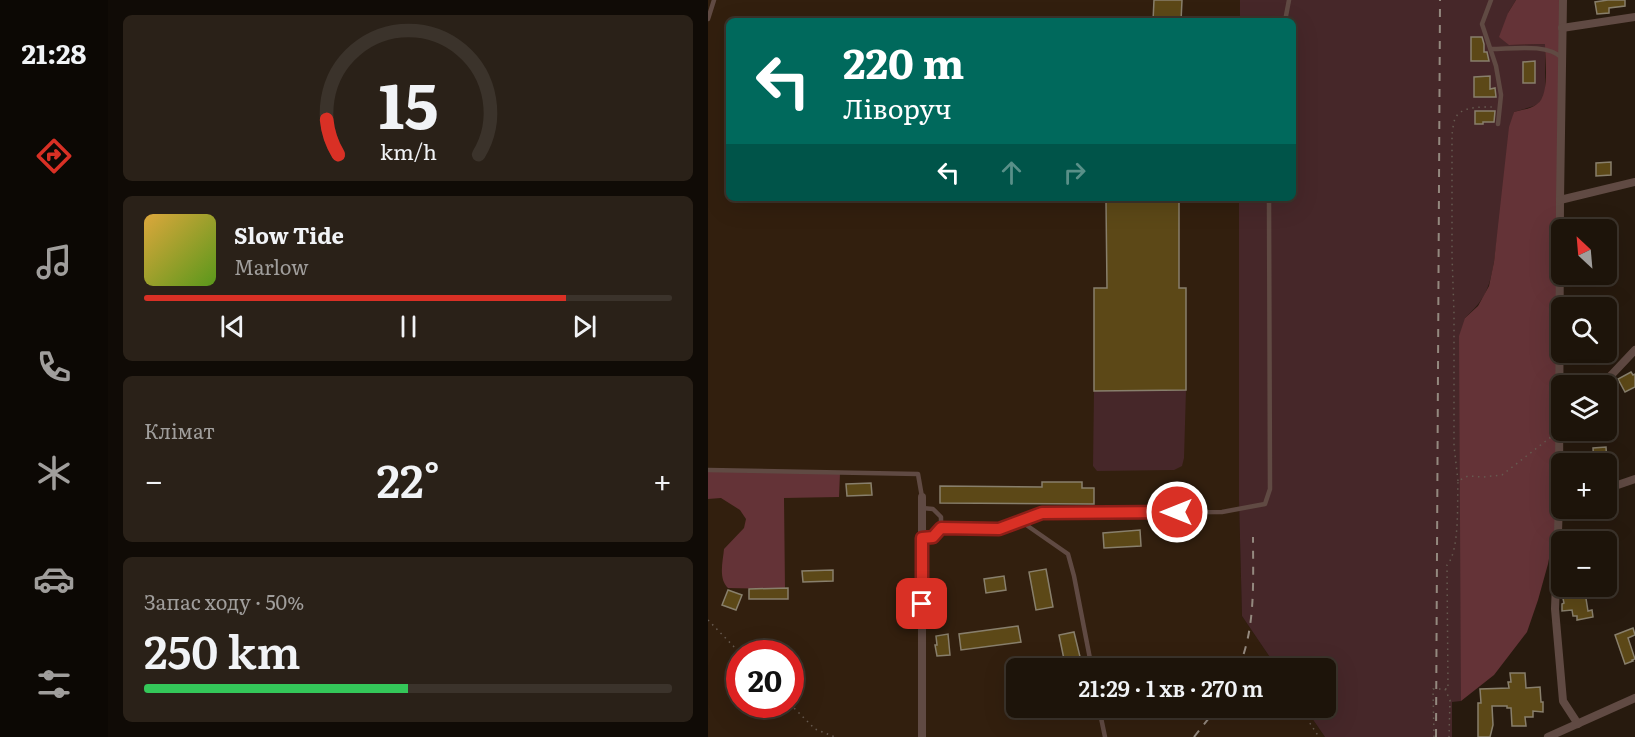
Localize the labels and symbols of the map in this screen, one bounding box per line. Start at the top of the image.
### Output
north arrow [1551,219,1617,285]
position arrow [1145,480,1209,544]
pin [896,578,947,629]
speed limit sign: 20 [726,640,804,718]

